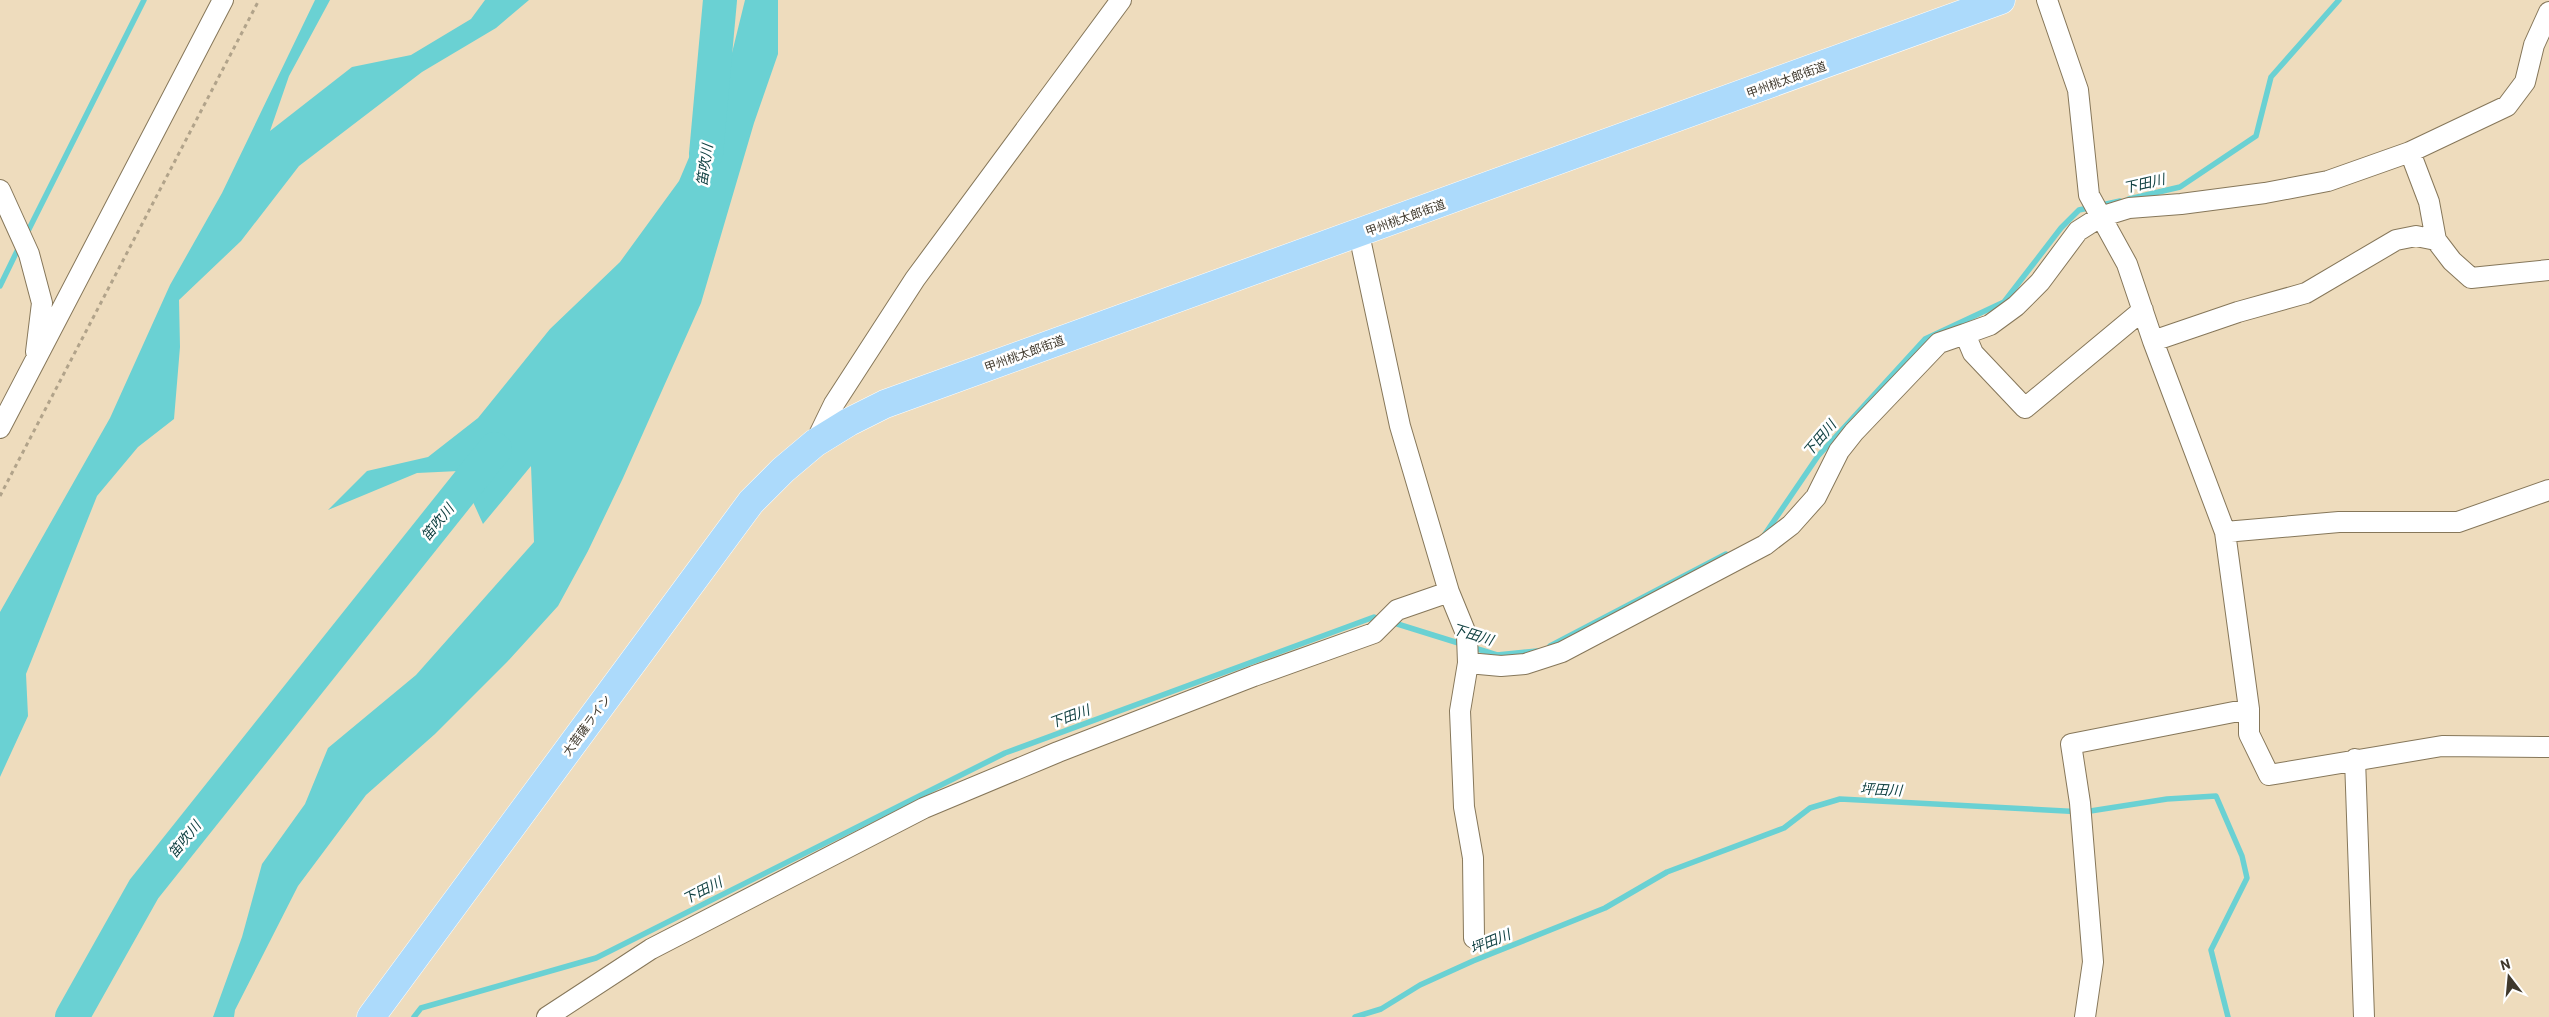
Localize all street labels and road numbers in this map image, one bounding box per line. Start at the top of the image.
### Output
street label: 甲州桃太郎街道 [1744,58,1828,100]
street label: 甲州桃太郎街道 [1363,196,1447,238]
street label: 甲州桃太郎街道 [982,332,1066,374]
street label: 大菩薩ライン [559,692,613,758]

